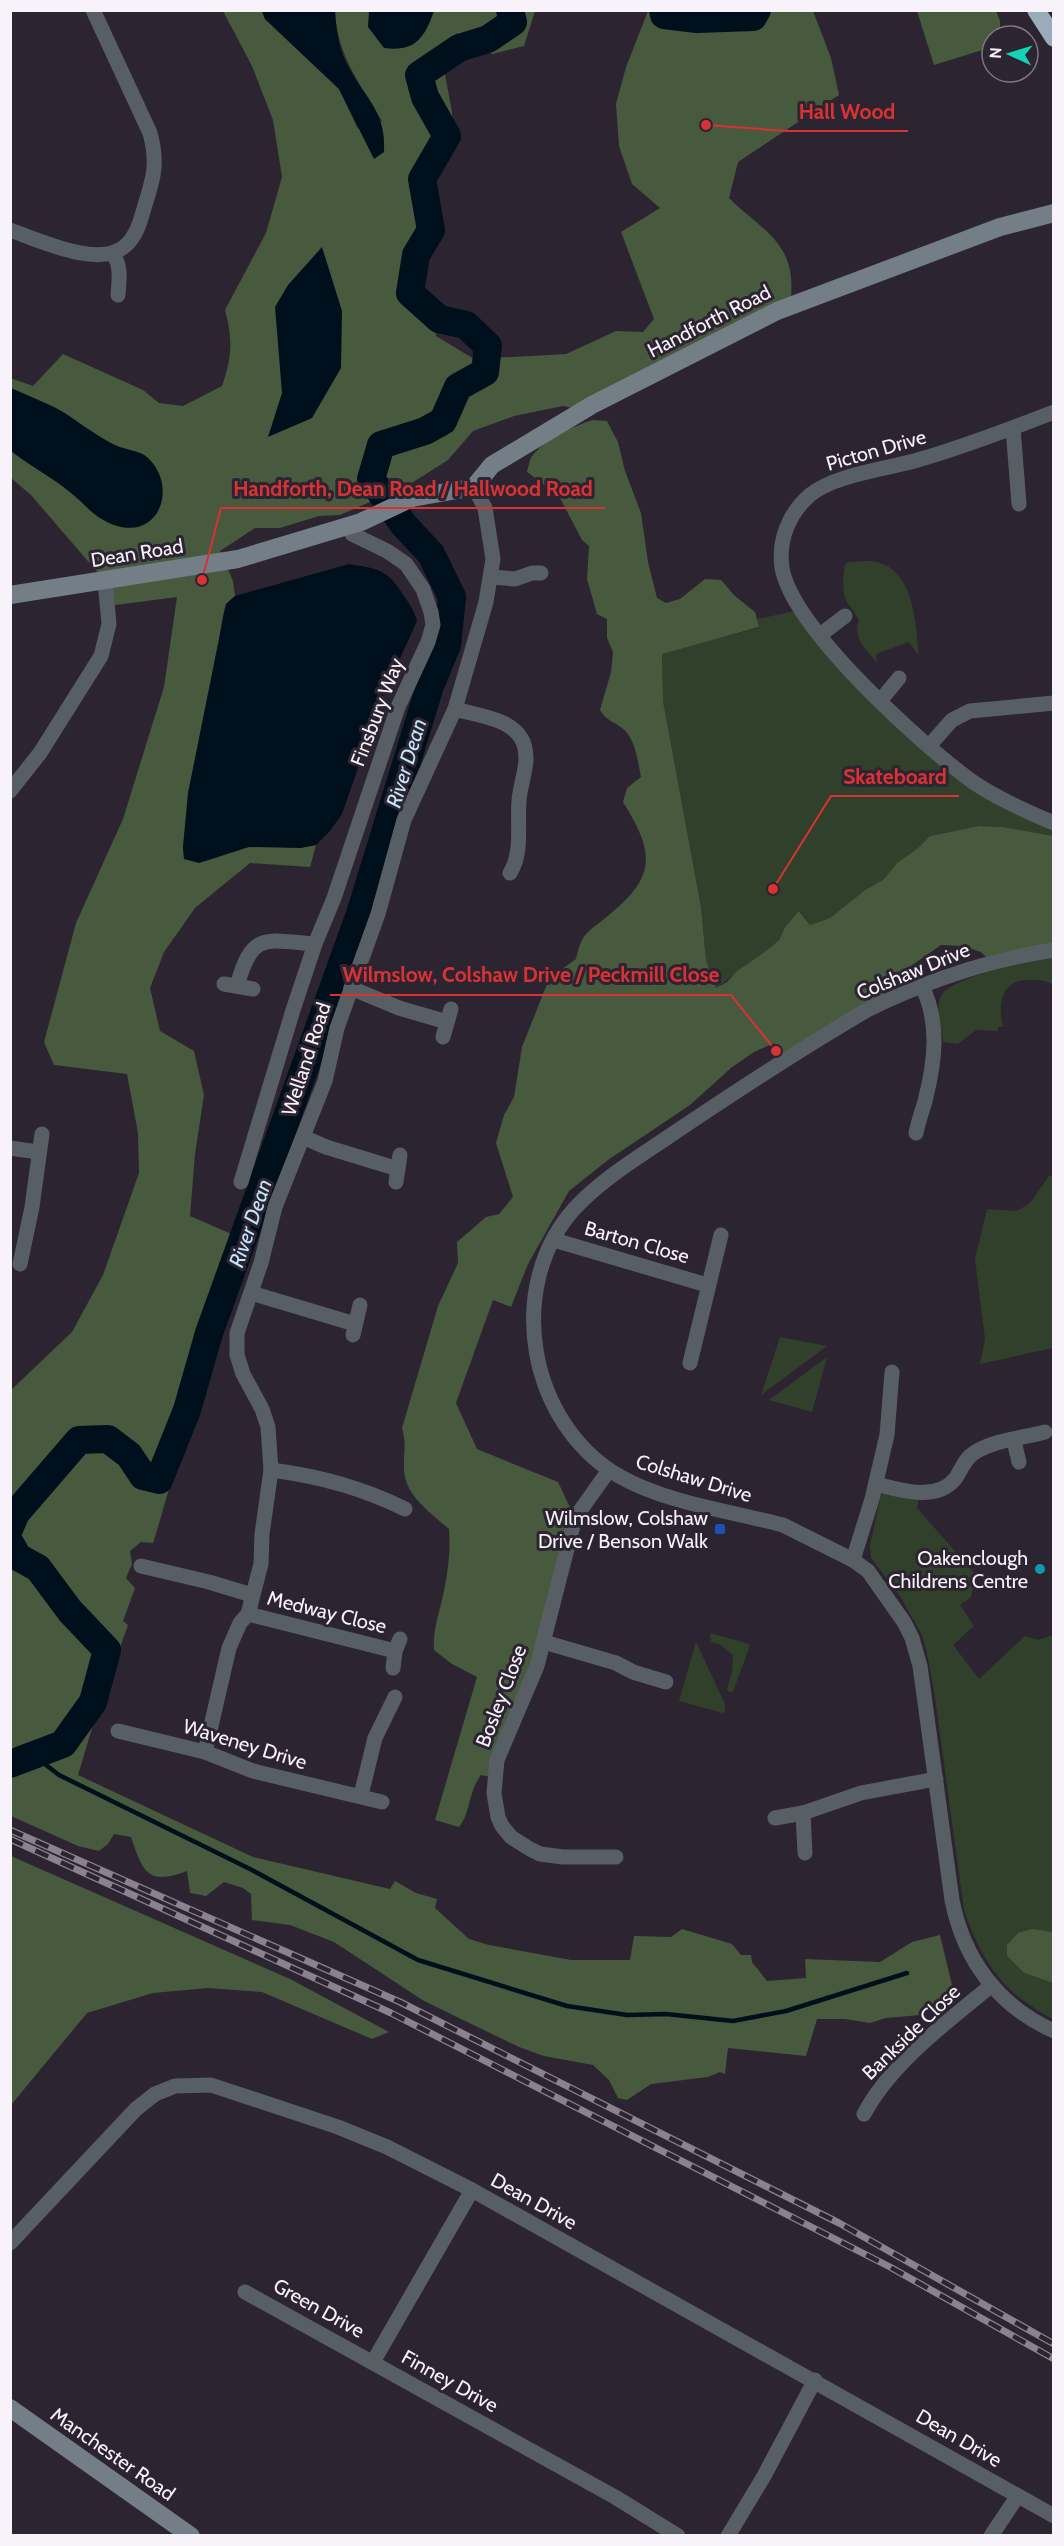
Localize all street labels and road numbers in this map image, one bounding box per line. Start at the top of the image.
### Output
street label: Handforth Road [643,280,775,362]
street label: Picton Drive [823,424,929,476]
street label: Dean Road [89,534,185,572]
street label: Finsbury Way [345,655,409,769]
street label: Colshaw Drive [853,937,973,1005]
street label: Welland Road [276,999,336,1119]
street label: Barton Close [582,1216,692,1268]
street label: Colshaw Drive [633,1449,755,1507]
street label: Medway Close [265,1586,389,1638]
street label: Bosley Close [471,1642,531,1750]
street label: Waveney Drive [180,1714,310,1774]
street label: Bankside Close [857,1979,965,2085]
street label: Dean Drive [487,2168,581,2234]
street label: Green Drive [269,2273,369,2343]
street label: Finney Drive [398,2345,502,2417]
street label: Manchester Road [46,2402,180,2506]
street label: Dean Drive [912,2404,1006,2472]

